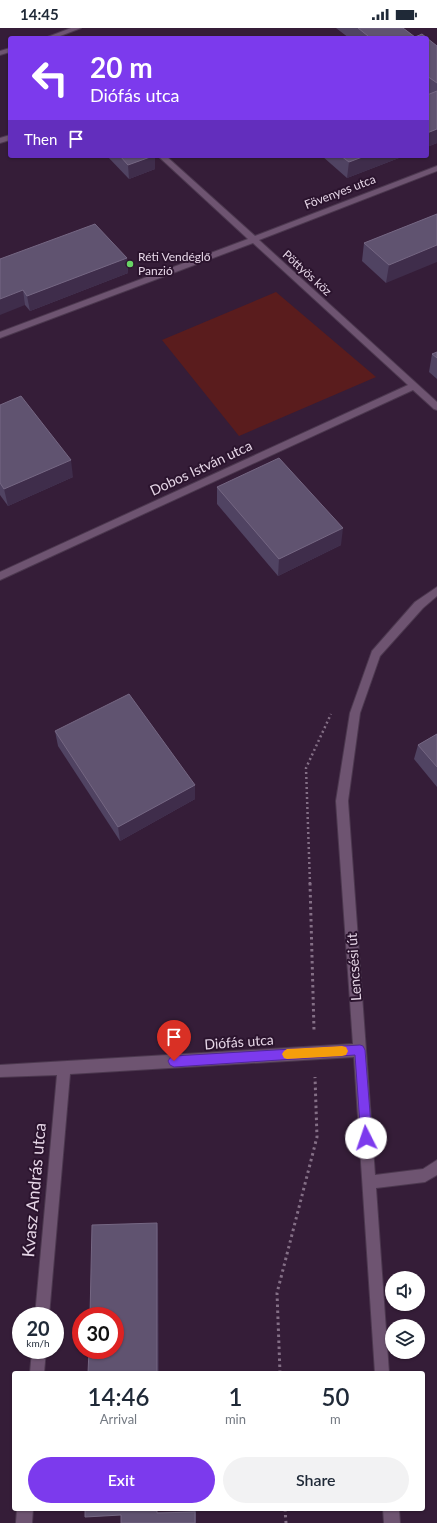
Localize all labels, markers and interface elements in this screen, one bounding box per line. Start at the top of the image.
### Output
text: 14:45 [20,5,59,23]
text: 20 m [90,50,153,84]
icon: left [24,52,76,104]
text: Diófás utca [90,84,179,106]
icon: arrive [65,128,87,150]
text: Then [24,130,57,148]
street label: Fövenyes utca [302,171,378,212]
street label: Pöttyös köz [280,247,335,299]
place label: Réti Vendéglő Panzió [138,249,211,278]
marker: Réti Vendéglő Panzió [125,259,135,269]
street label: Dobos István utca [147,436,255,499]
street label: Lencsési út [343,933,364,1001]
pin [157,1020,191,1061]
icon: arrive [163,1026,185,1048]
street label: Diófás utca [204,1031,274,1052]
position arrow [345,1117,387,1159]
street label: Kvasz András utca [17,1122,50,1258]
map controls [385,1271,425,1359]
button: sound [385,1271,425,1311]
speed limit sign: 30 [72,1307,124,1359]
text: 20 [26,1316,50,1340]
button: layers [385,1319,425,1359]
text: km/h [26,1337,50,1349]
text: 14:46 [88,1382,149,1411]
text: 1 [228,1382,242,1411]
text: 50 [322,1382,349,1411]
text: Arrival [100,1411,137,1427]
text: min [225,1411,246,1427]
text: m [330,1411,341,1427]
button: Exit [28,1457,215,1503]
button: Share [223,1457,409,1503]

